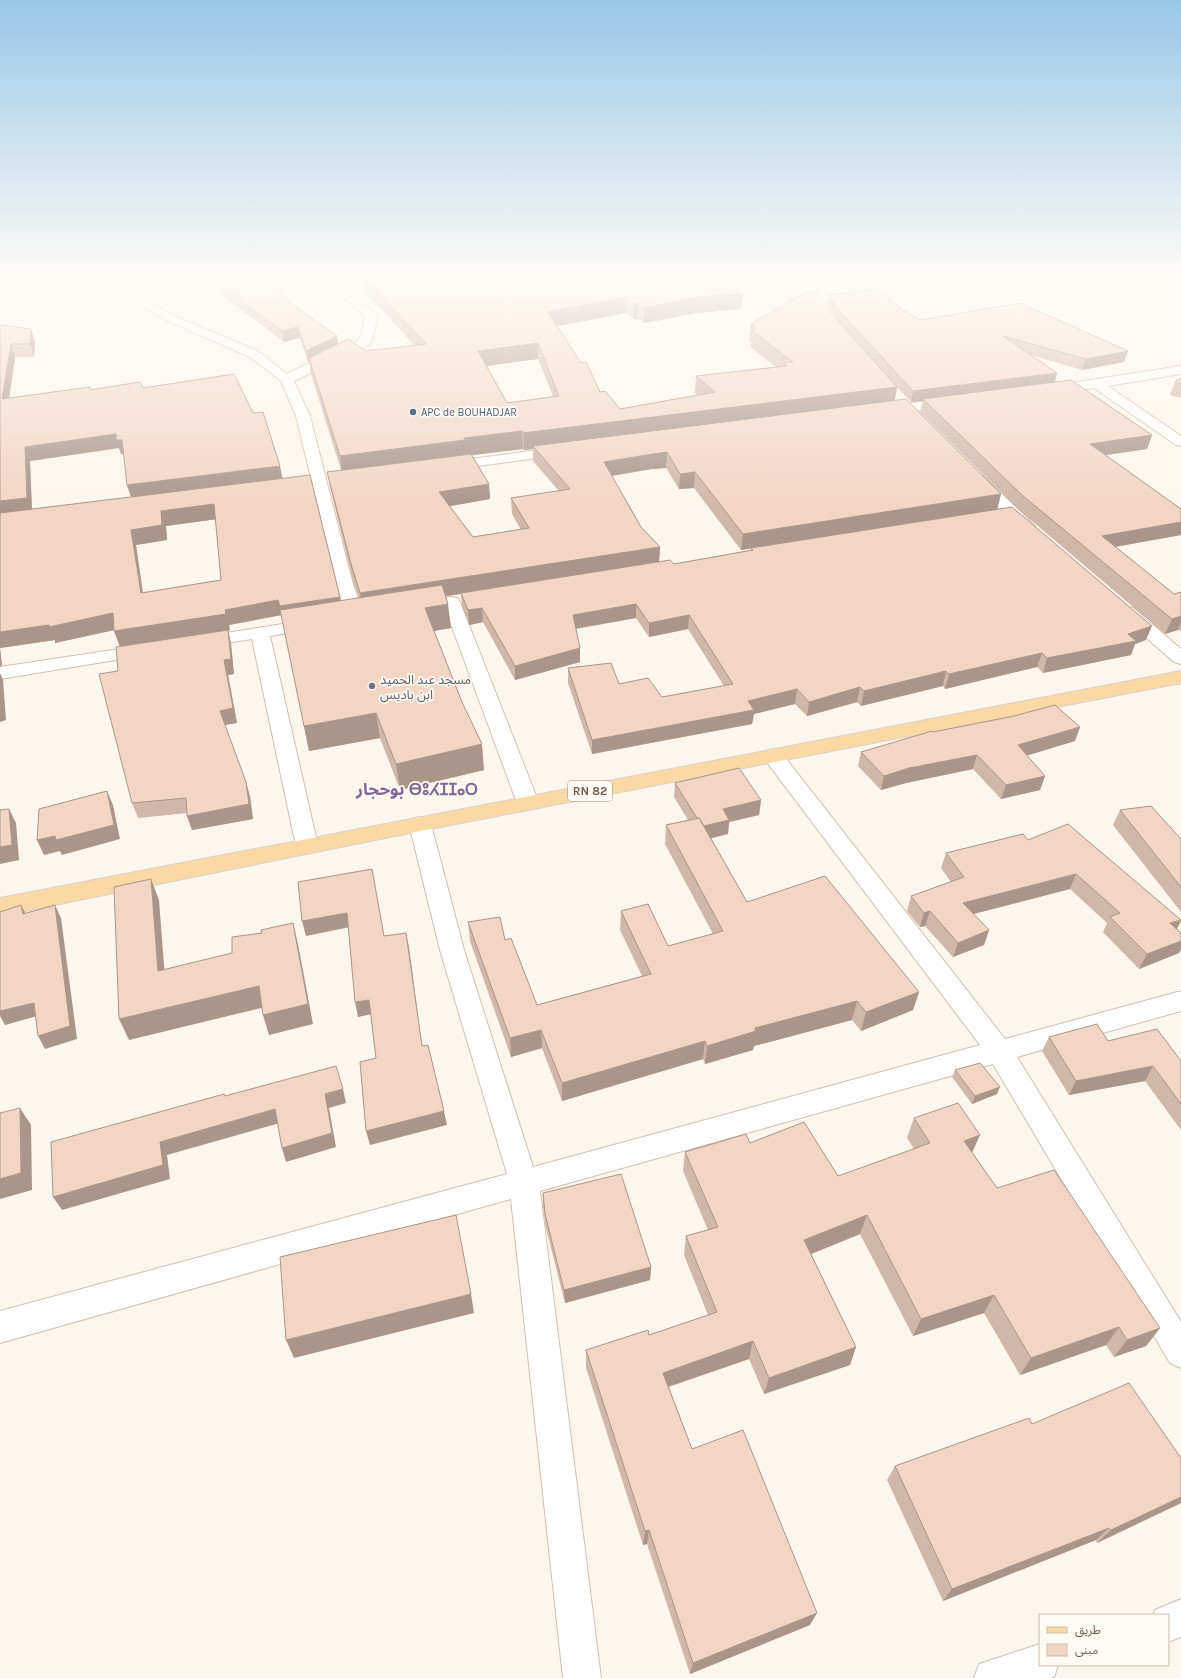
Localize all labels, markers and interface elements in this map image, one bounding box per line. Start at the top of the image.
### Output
place label: APC de BOUHADJAR [421,406,517,419]
marker: APC de BOUHADJAR [408,407,418,417]
place label: مسجد عبد الحميد ابن باديس [380,672,471,703]
marker: مسجد عبد الحميد ابن باديس [367,681,377,691]
district label: بوحجار ⴱⵓⵃⵊⵊⴰⵔ [355,779,478,799]
road number: RN 82 [568,781,612,801]
legend [1039,1614,1169,1666]
text: طريق [1075,1623,1101,1638]
text: مبنى [1075,1643,1098,1657]

